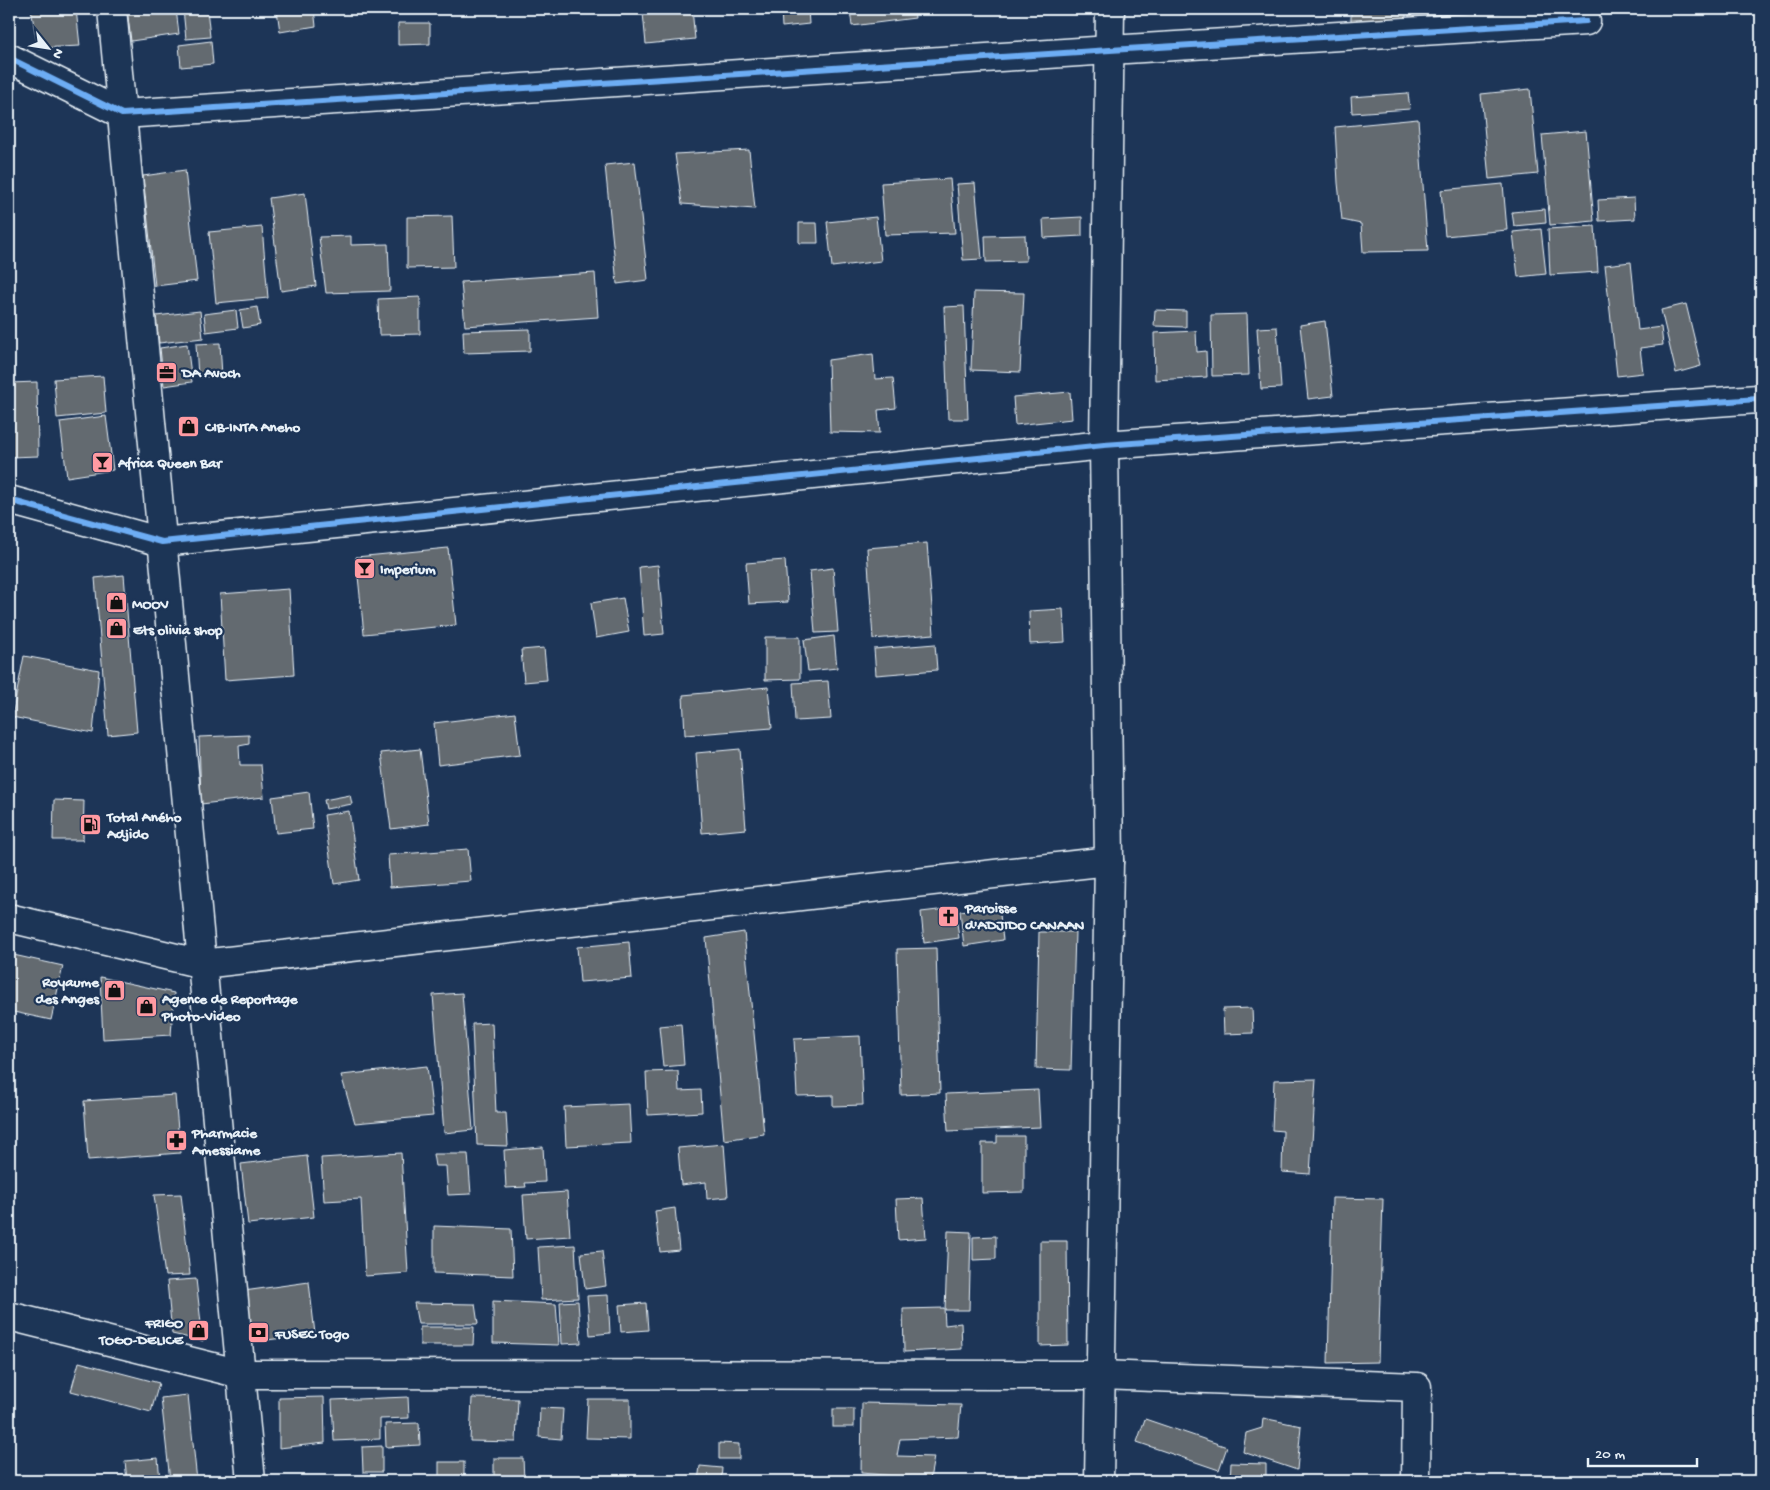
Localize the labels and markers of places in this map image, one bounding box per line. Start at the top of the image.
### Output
office icon: DA Avoch [154,360,178,384]
place label: DA Avoch [180,365,241,383]
shop icon: CIB-INTA Aneho [177,414,201,438]
place label: CIB-INTA Aneho [204,419,300,437]
bar icon: Africa Queen Bar [90,450,114,474]
place label: Africa Queen Bar [117,455,223,473]
bar icon: Imperium [352,556,376,580]
place label: Imperium [380,561,436,579]
shop icon: MOOV [104,591,128,615]
place label: MOOV [132,596,169,614]
shop icon: Ets olivia shop [105,617,129,641]
place label: Ets olivia shop [133,622,223,640]
place label: Total Aného Adjido [106,809,182,844]
fuel station icon: Total Aného Adjido [79,813,103,837]
place label: Paroisse d'ADJIDO CANAAN [964,900,1085,935]
church icon: Paroisse d'ADJIDO CANAAN [937,904,961,928]
place label: Royaume des Anges [36,974,100,1009]
shop icon: Royaume des Anges [103,978,127,1002]
place label: Agence de Reportage Photo-Video [161,991,299,1026]
shop icon: Agence de Reportage Photo-Video [134,995,158,1019]
place label: Pharmacie Amessiame [191,1125,262,1160]
pharmacy icon: Pharmacie Amessiame [164,1129,188,1153]
place label: FRIGO TOGO-DELICE [98,1315,185,1350]
shop icon: FRIGO TOGO-DELICE [187,1319,211,1343]
bank icon: FUSEC Togo [247,1321,271,1345]
place label: FUSEC Togo [274,1326,349,1344]

